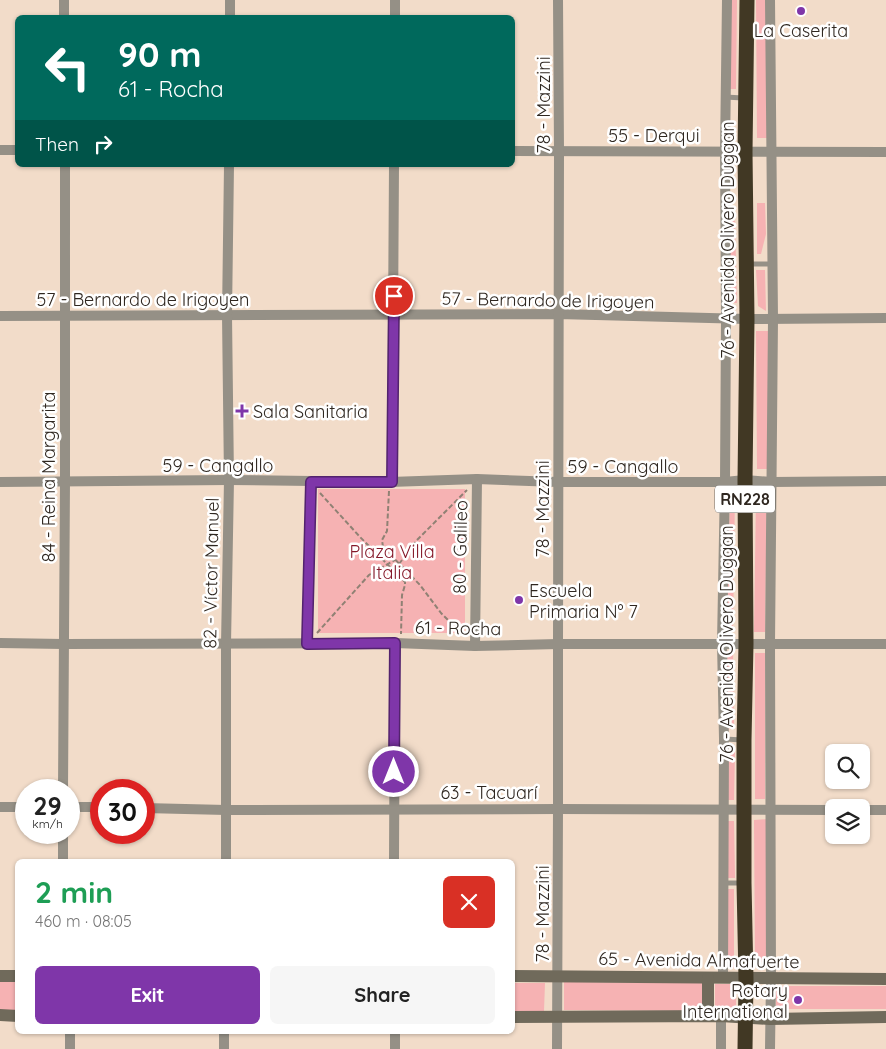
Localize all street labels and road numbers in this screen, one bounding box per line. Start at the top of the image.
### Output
street label: 78 - Mazzini [532,57,555,153]
street label: 76 - Avenida Olivero Duggan [716,121,739,359]
street label: 55 - Derqui [608,124,700,147]
street label: 57 - Bernardo de Irigoyen [441,287,655,313]
street label: 57 - Bernardo de Irigoyen [37,288,249,311]
street label: 84 - Reina Margarita [37,392,60,562]
street label: 59 - Cangallo [163,454,273,477]
street label: 59 - Cangallo [568,455,678,478]
street label: 78 - Mazzini [531,461,554,557]
road number: RN228 [715,486,775,512]
street label: 82 - Víctor Manuel [198,497,224,649]
street label: 80 - Galileo [448,500,472,594]
street label: 76 - Avenida Olivero Duggan [715,525,738,763]
street label: 61 - Rocha [415,616,501,640]
street label: 63 - Tacuarí [440,781,538,804]
street label: 78 - Mazzini [531,866,554,962]
street label: 65 - Avenida Almafuerte [598,947,800,973]

